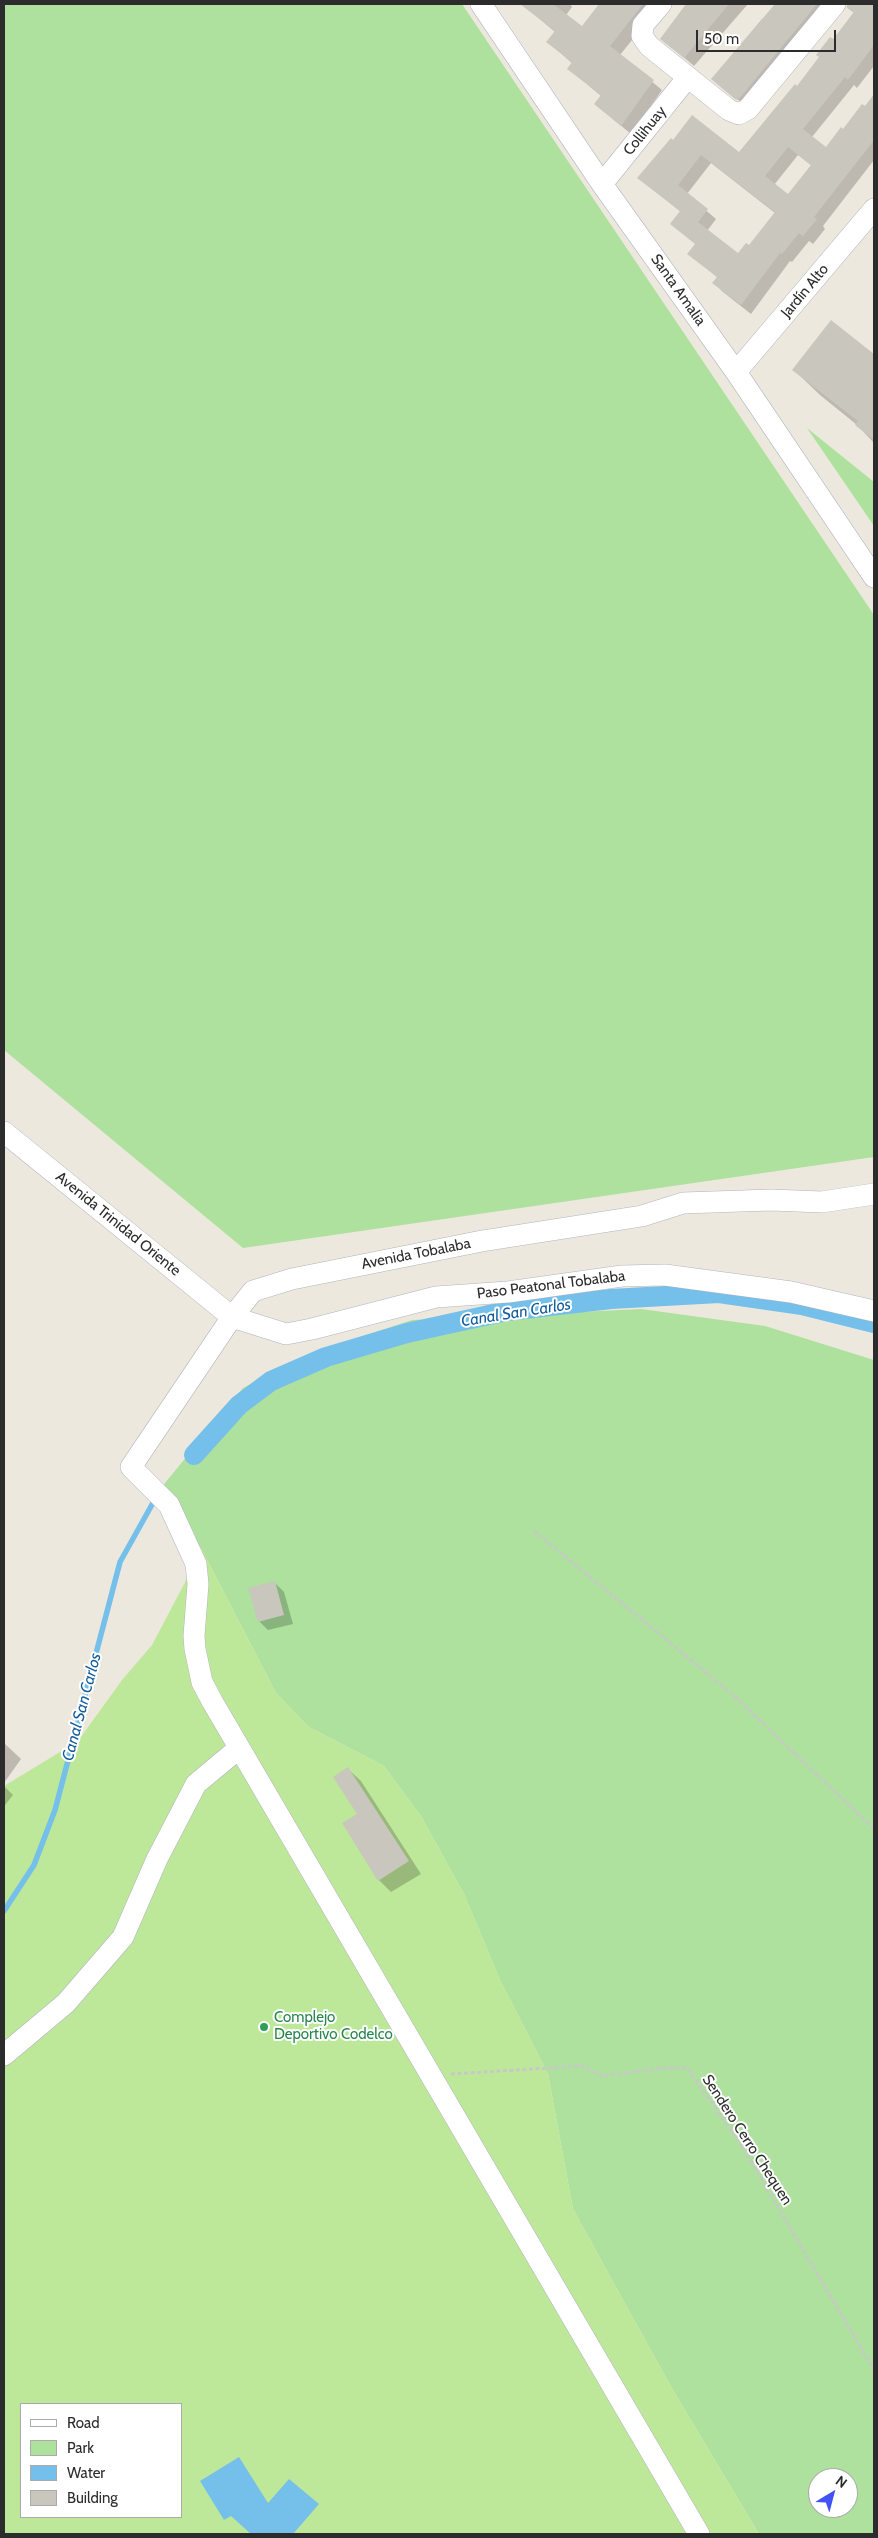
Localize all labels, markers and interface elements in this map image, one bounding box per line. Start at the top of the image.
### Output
scale bar [698,20,838,52]
text: 50 m [704,30,739,48]
street label: Collihuay [620,103,670,159]
street label: Santa Amalia [647,251,709,329]
street label: Jardín Alto [777,260,833,322]
street label: Avenida Trinidad Oriente [52,1168,184,1280]
street label: Avenida Tobalaba [360,1235,472,1273]
street label: Paso Peatonal Tobalaba [476,1267,626,1303]
water label: Canal San Carlos [460,1295,572,1331]
water label: Canal San Carlos [58,1651,106,1763]
place label: Complejo Deportivo Codelco [274,2009,393,2044]
marker: Complejo Deportivo Codelco [258,2021,270,2033]
street label: Sendero Cerro Chequen [698,2071,796,2209]
legend [20,2403,182,2518]
text: Road [67,2414,100,2432]
text: Park [67,2439,94,2457]
text: Water [67,2464,105,2482]
north arrow [808,2468,858,2518]
text: N [832,2472,851,2492]
text: Building [67,2489,118,2507]

